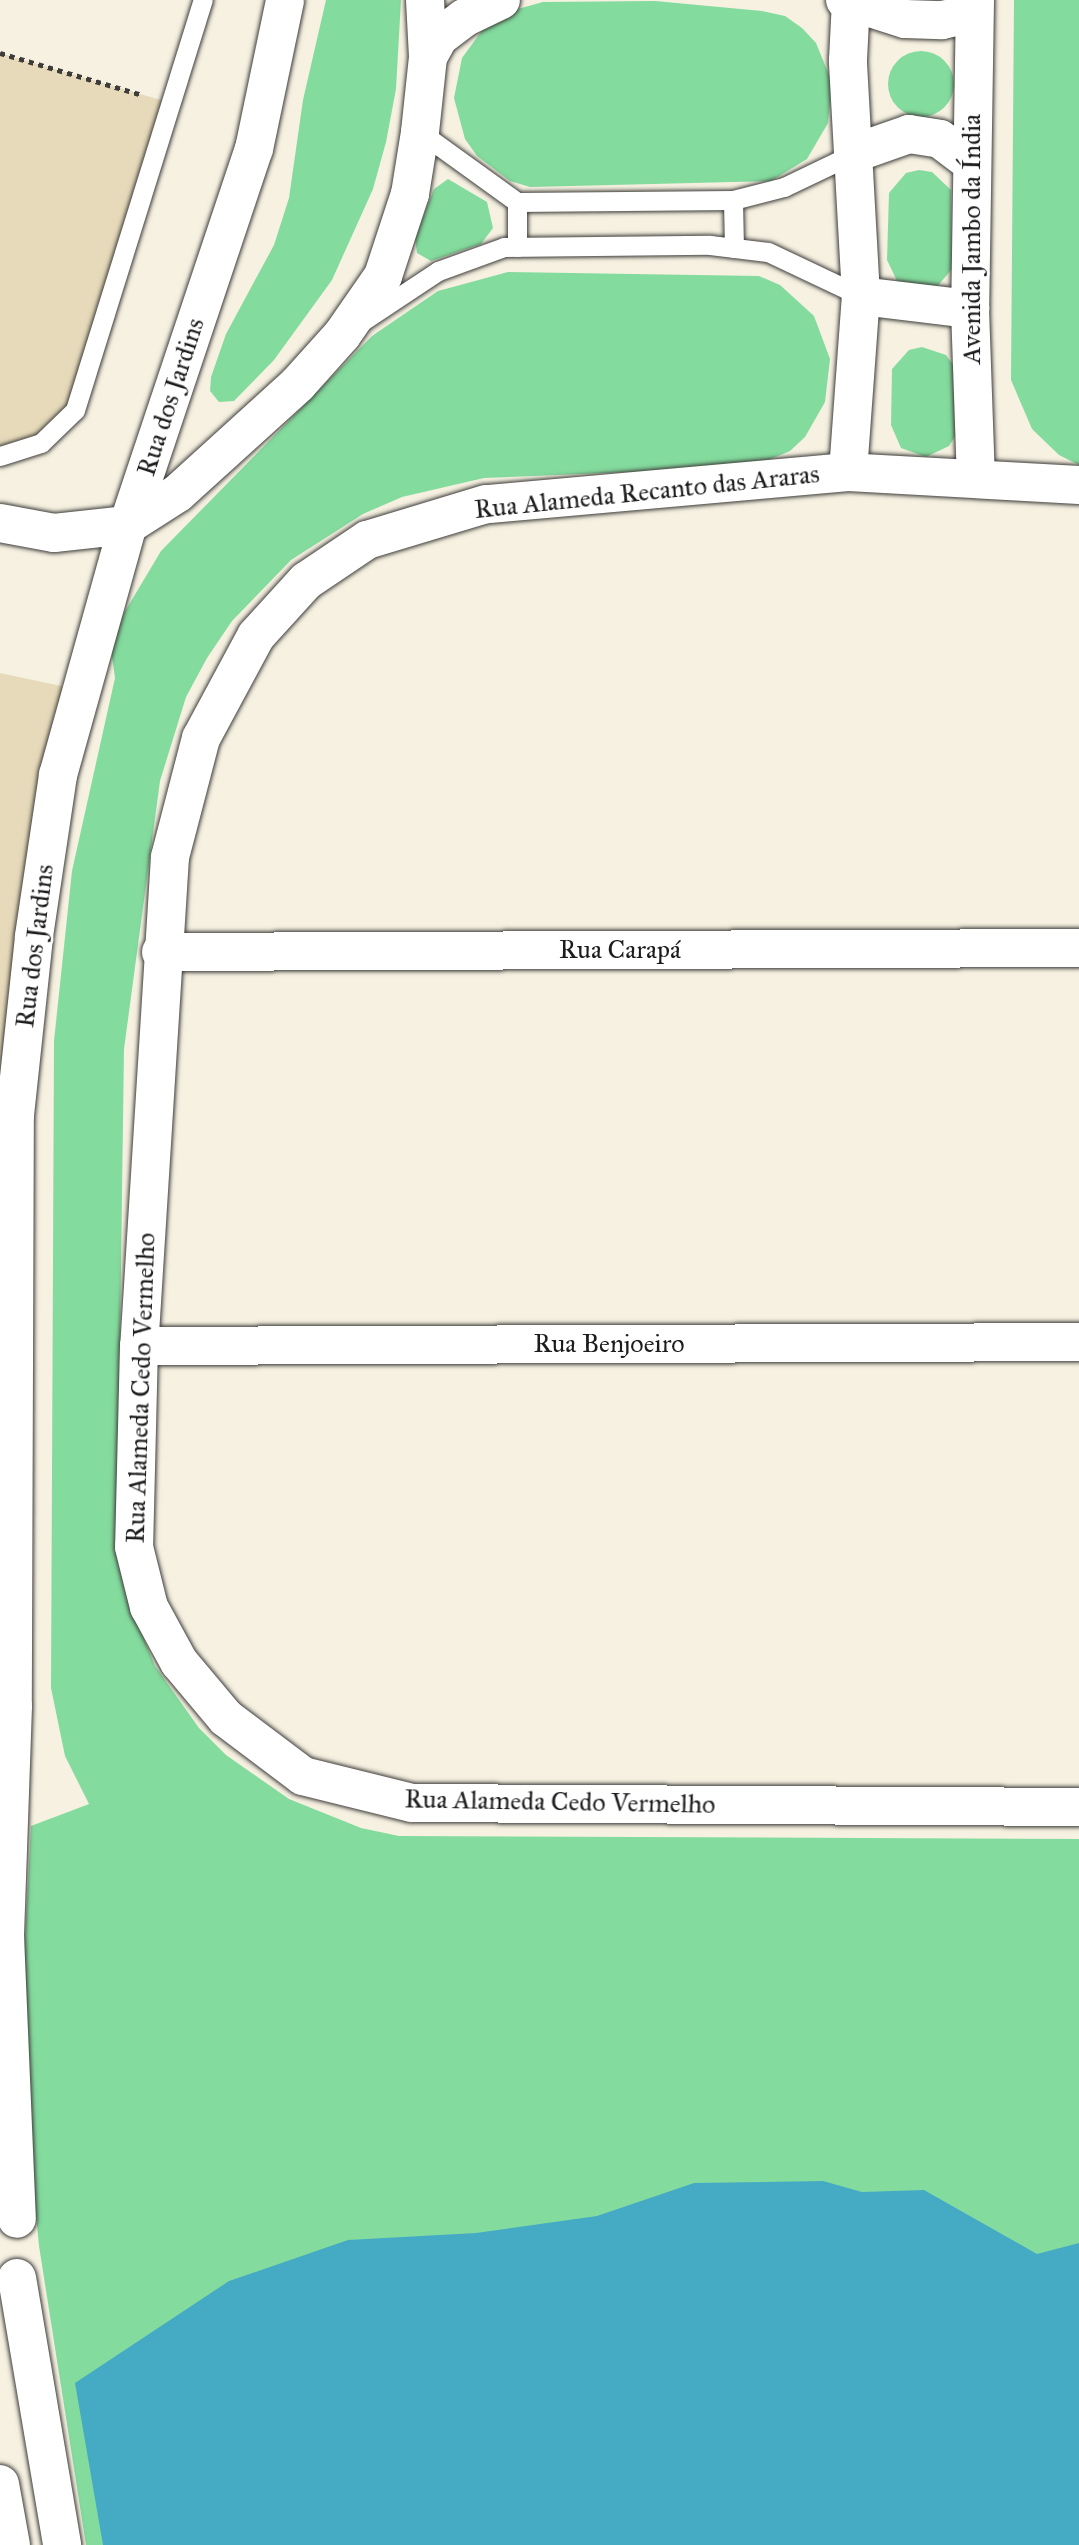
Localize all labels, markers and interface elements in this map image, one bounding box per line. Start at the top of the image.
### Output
street label: Avenida Jambo da Índia [956,114,988,364]
street label: Rua dos Jardins [131,314,211,480]
street label: Rua Alameda Recanto das Araras [473,458,821,526]
street label: Rua dos Jardins [10,863,60,1029]
street label: Rua Carapá [559,934,681,966]
street label: Rua Alameda Cedo Vermelho [120,1232,162,1544]
street label: Rua Benjoeiro [533,1328,685,1360]
street label: Rua Alameda Cedo Vermelho [404,1784,716,1820]

